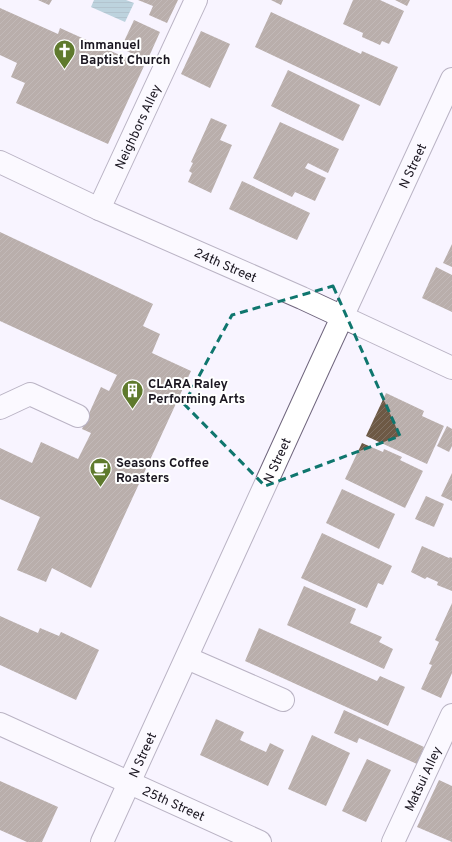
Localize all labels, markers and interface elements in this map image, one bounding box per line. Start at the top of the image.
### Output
church icon: Immanuel Baptist Church [51,38,77,71]
place label: Immanuel Baptist Church [80,38,170,69]
street label: Neighbors Alley [113,82,166,172]
street label: N Street [396,141,431,192]
street label: 24th Street [191,246,259,287]
building icon: CLARA Raley Performing Arts [119,377,145,410]
place label: CLARA Raley Performing Arts [148,377,245,408]
street label: N Street [261,436,296,486]
cafe icon: Seasons Coffee Roasters [87,456,113,489]
place label: Seasons Coffee Roasters [116,456,209,487]
street label: N Street [126,730,161,781]
street label: Matsui Alley [402,744,446,814]
street label: 25th Street [139,784,207,826]

